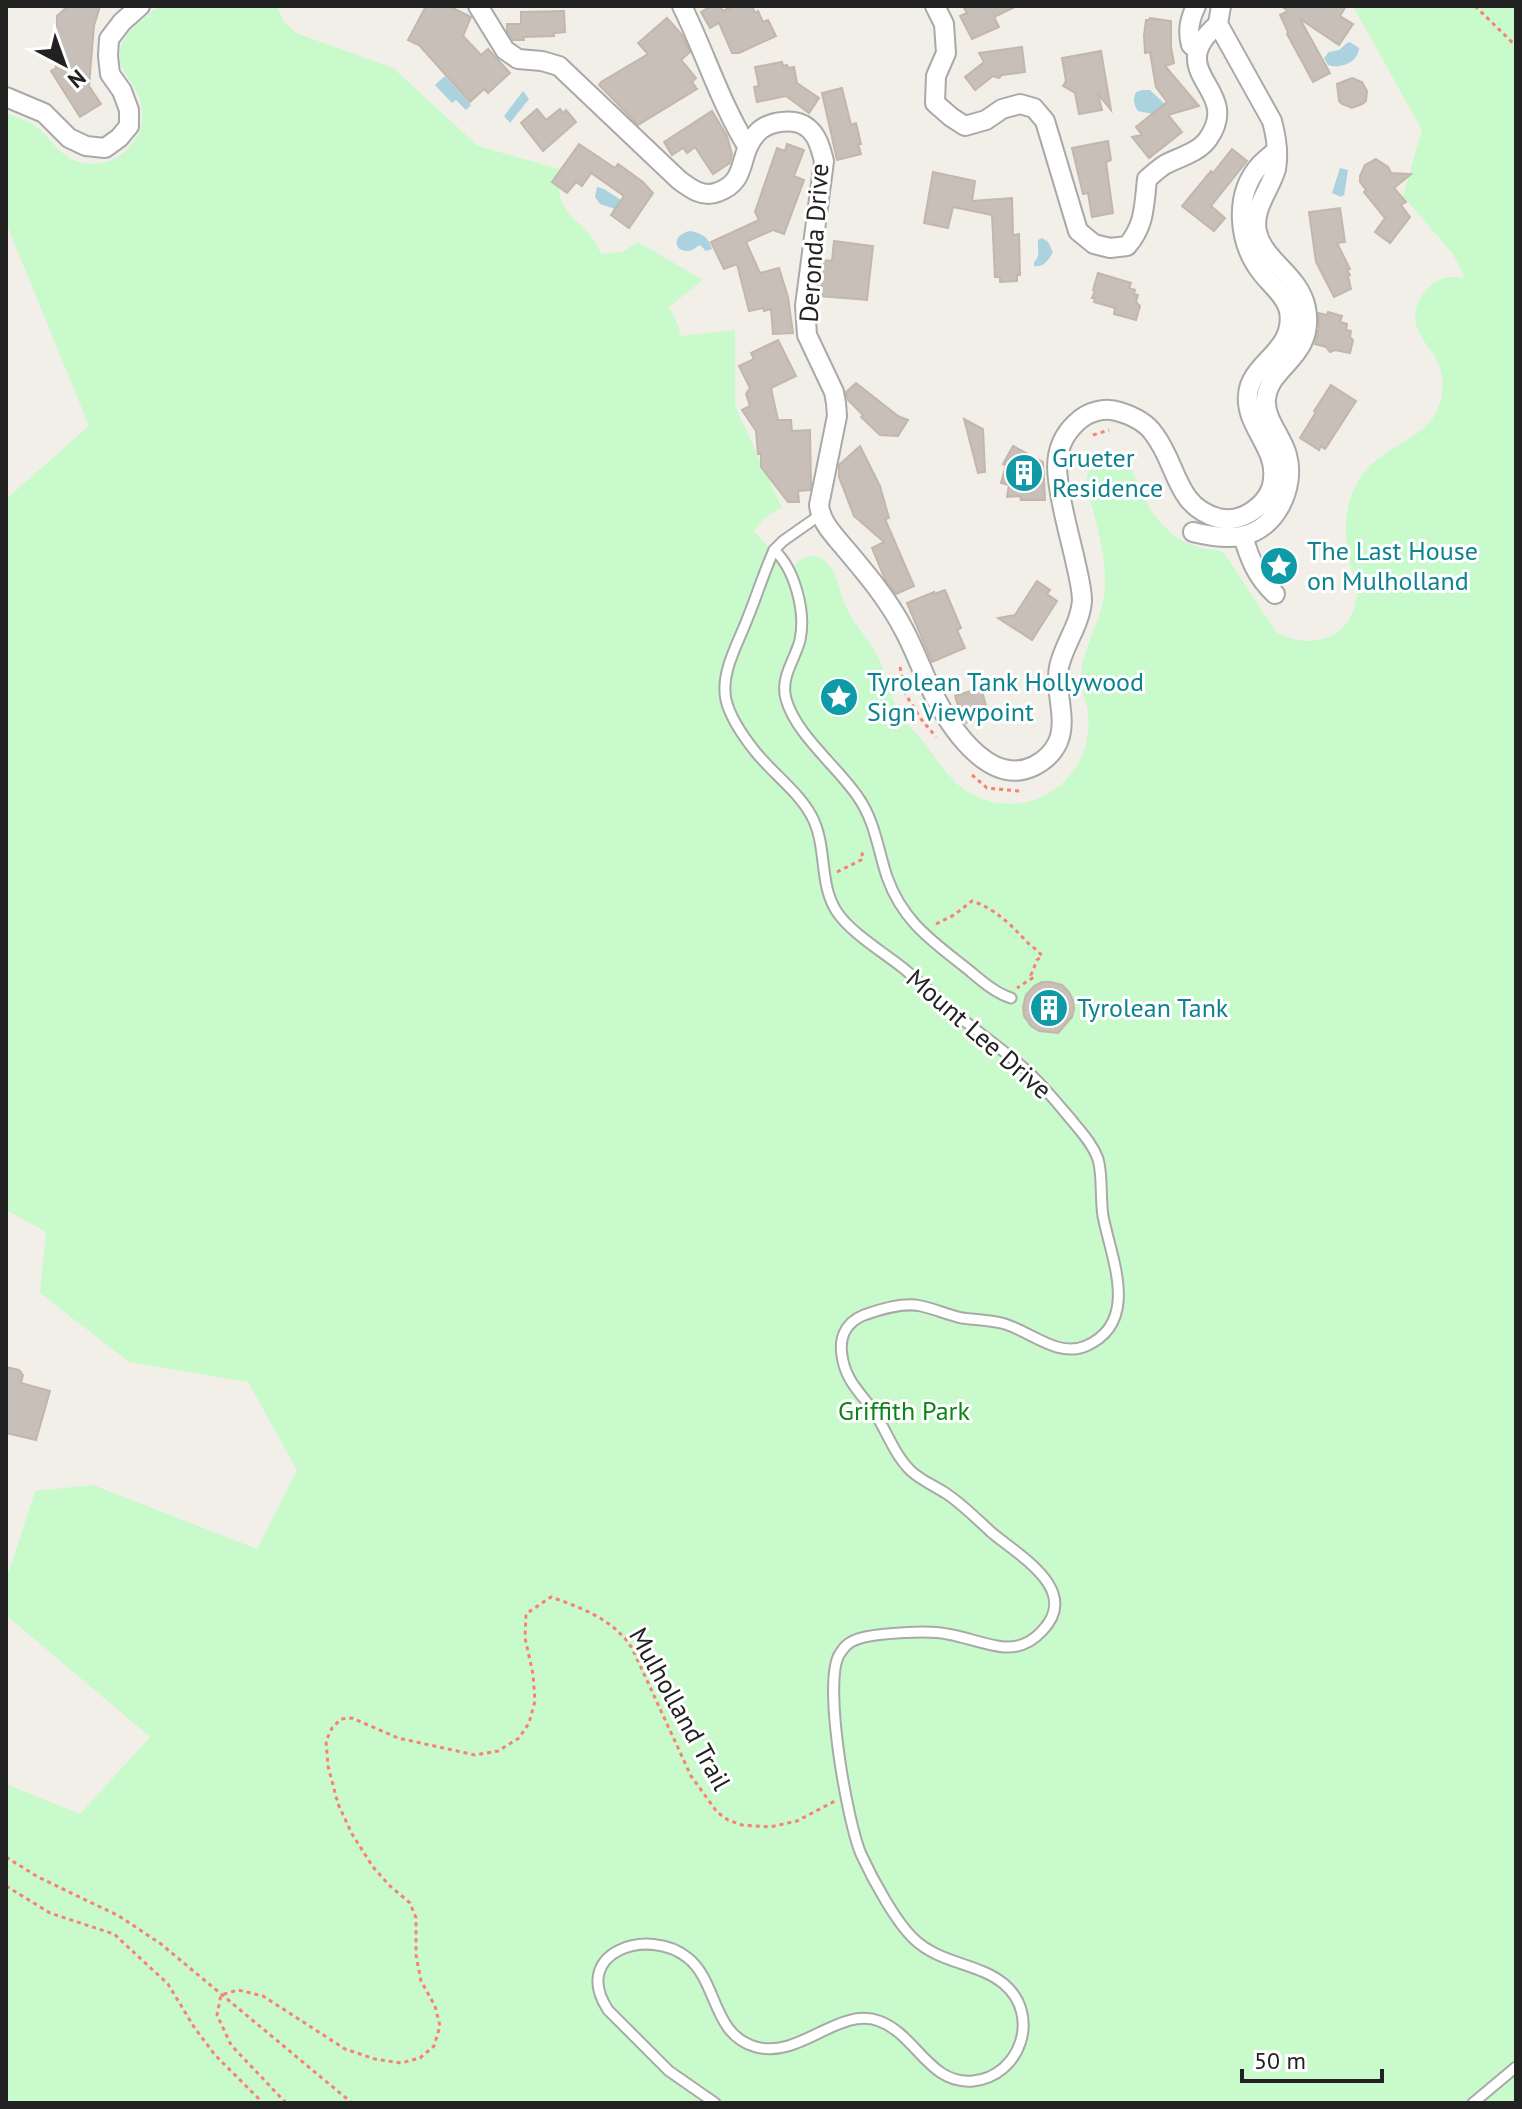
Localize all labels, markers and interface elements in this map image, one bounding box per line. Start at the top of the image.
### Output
north arrow [24,24,104,104]
text: N [62,64,92,94]
street label: Deronda Drive [791,162,836,324]
place label: Grueter Residence [1052,441,1163,504]
building icon: Grueter Residence [1003,452,1045,494]
place label: The Last House on Mulholland [1307,534,1478,597]
place icon: The Last House on Mulholland [1258,545,1300,587]
place label: Tyrolean Tank Hollywood Sign Viewpoint [867,665,1144,728]
place icon: Tyrolean Tank Hollywood Sign Viewpoint [818,676,860,718]
street label: Mount Lee Drive [900,962,1059,1106]
building icon: Tyrolean Tank [1028,987,1070,1029]
place label: Tyrolean Tank [1077,991,1229,1024]
park label: Griffith Park [838,1394,970,1427]
street label: Mulholland Trail [622,1622,739,1796]
scale bar [1242,2033,1382,2083]
text: 50 m [1254,2045,1306,2076]

